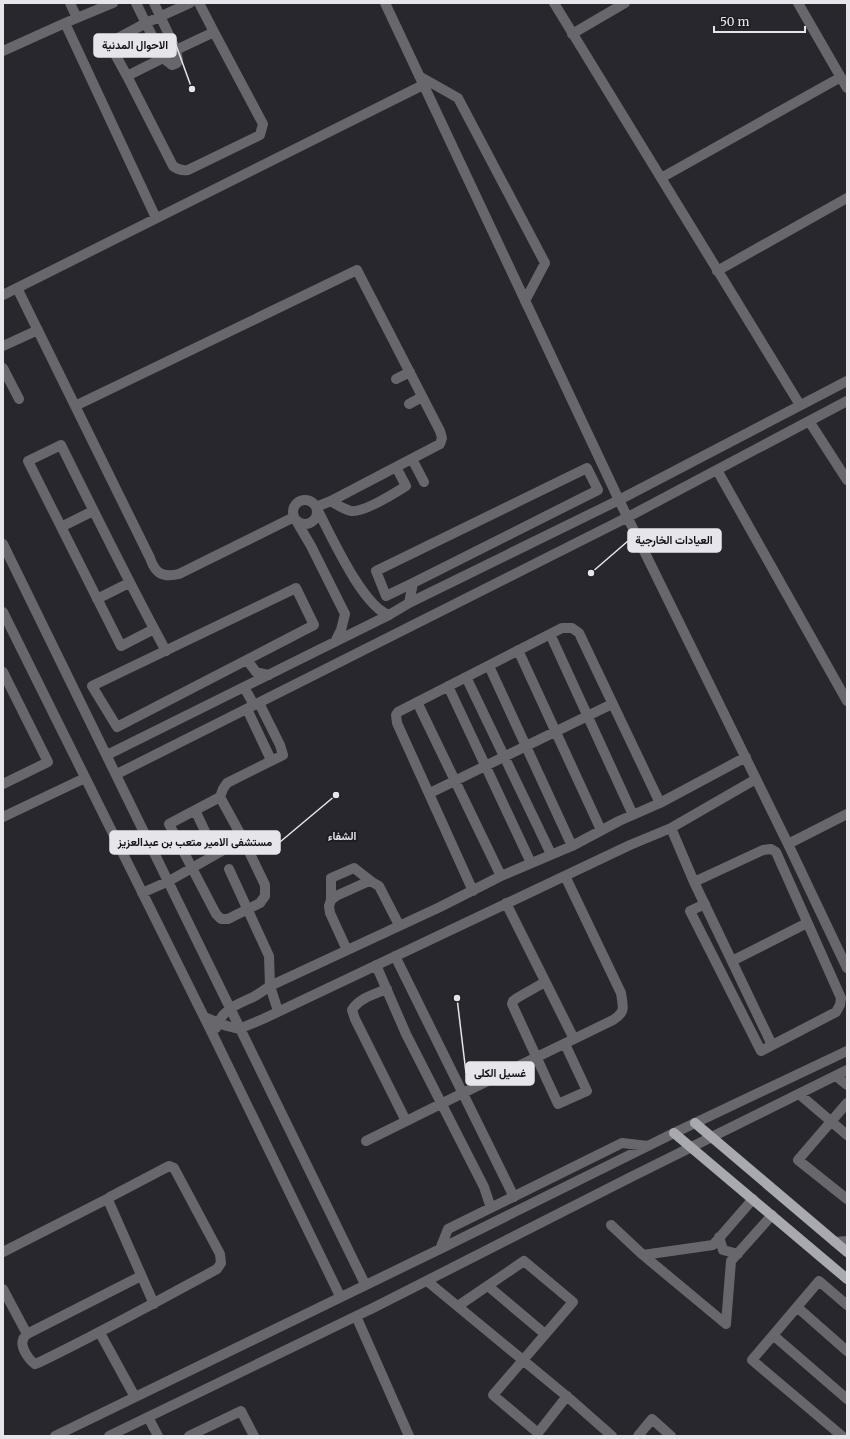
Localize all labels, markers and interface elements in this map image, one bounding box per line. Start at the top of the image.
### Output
scale bar [714,8,805,34]
text: 50 m [720,14,749,29]
callout: الاحوال المدنية [94,34,176,57]
text: الاحوال المدنية [102,38,168,52]
callout: العيادات الخارجية [628,529,721,552]
text: العيادات الخارجية [635,533,713,547]
district label: الشفاء [328,829,356,843]
callout: مستشفى الامير متعب بن عبدالعزيز [110,831,280,854]
text: مستشفى الامير متعب بن عبدالعزيز [117,835,272,849]
callout: غسيل الكلى [466,1062,534,1085]
text: غسيل الكلى [474,1066,526,1080]

